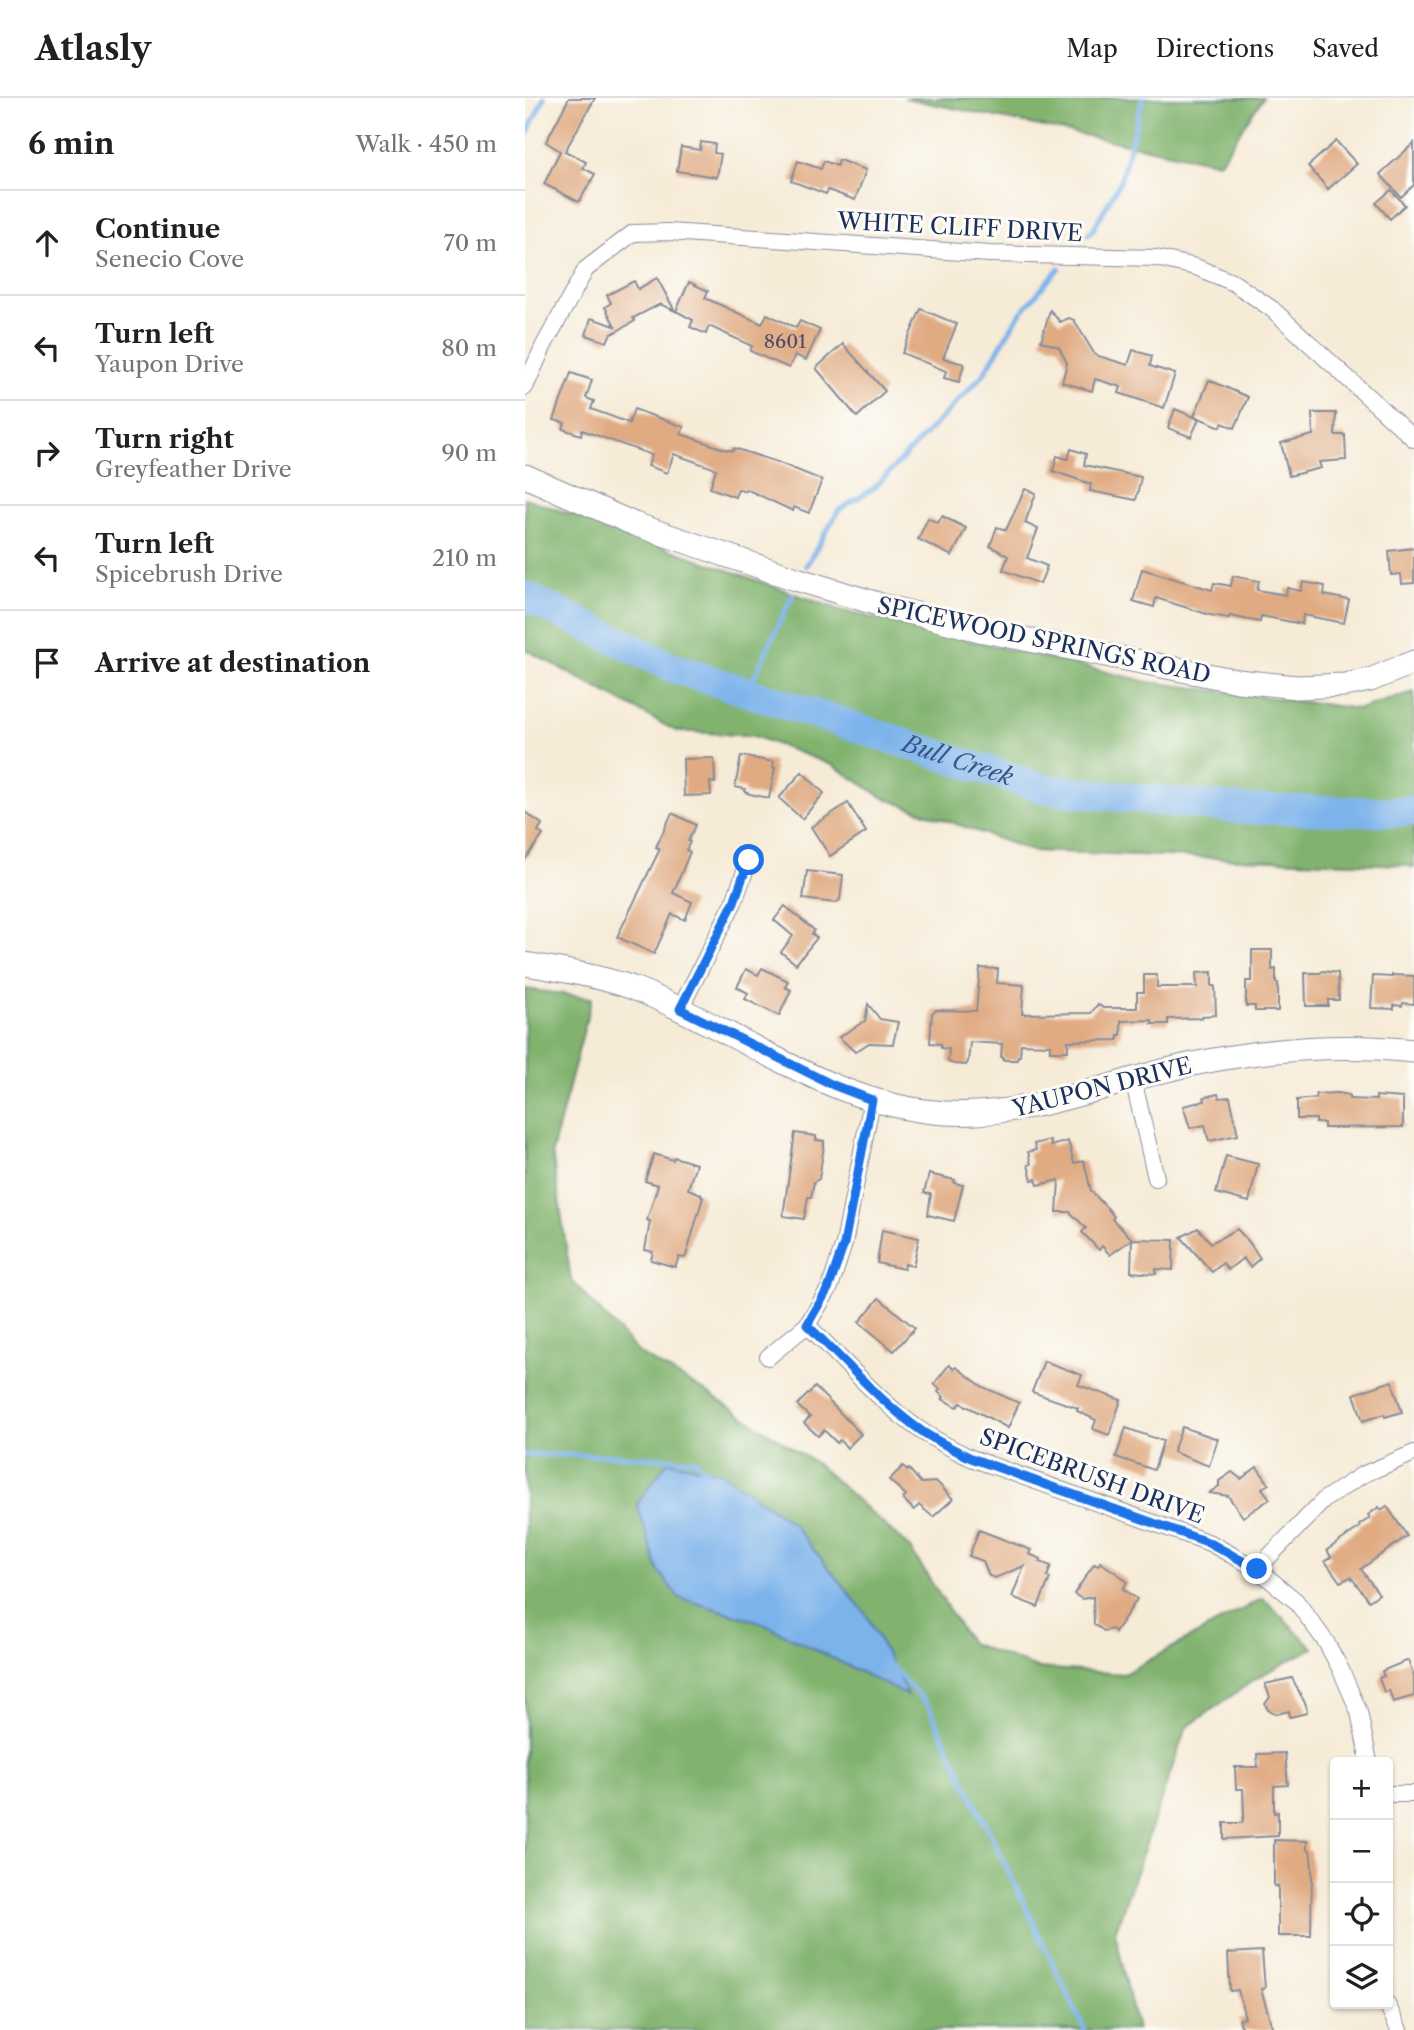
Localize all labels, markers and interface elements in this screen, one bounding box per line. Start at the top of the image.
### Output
text: Atlasly [35,28,151,69]
text: Map [1066,34,1118,63]
text: Directions [1156,34,1274,63]
text: Saved [1312,34,1379,63]
text: 6 min [28,125,115,162]
text: Walk · 450 m [355,130,497,158]
street label: WHITE CLIFF DRIVE [836,207,1083,247]
text: Continue [95,213,220,245]
icon: ahead [28,224,66,262]
text: 70 m [444,229,497,257]
text: Senecio Cove [95,245,244,273]
text: Turn left [95,318,214,350]
icon: left [28,329,66,367]
house number: 8601 [764,330,806,353]
text: 80 m [441,334,497,362]
text: Yaupon Drive [95,350,244,378]
text: Turn right [95,423,234,455]
icon: right [28,434,66,472]
text: 90 m [441,439,497,467]
text: Greyfeather Drive [95,455,292,483]
text: Turn left [95,528,214,560]
icon: left [28,539,66,577]
text: 210 m [432,544,497,572]
text: Spicebrush Drive [95,560,283,588]
street label: SPICEWOOD SPRINGS ROAD [875,591,1213,689]
icon: arrive [28,644,66,682]
text: Arrive at destination [95,647,370,679]
water label: Bull Creek [897,728,1017,792]
route start [733,844,764,875]
street label: YAUPON DRIVE [1008,1051,1195,1123]
street label: SPICEBRUSH DRIVE [976,1422,1208,1530]
route end [1241,1553,1272,1584]
map controls [1330,1757,1393,2009]
button: + [1330,1757,1393,1820]
button: − [1330,1820,1393,1883]
button: locate [1330,1883,1393,1946]
button: layers [1330,1946,1393,2009]

